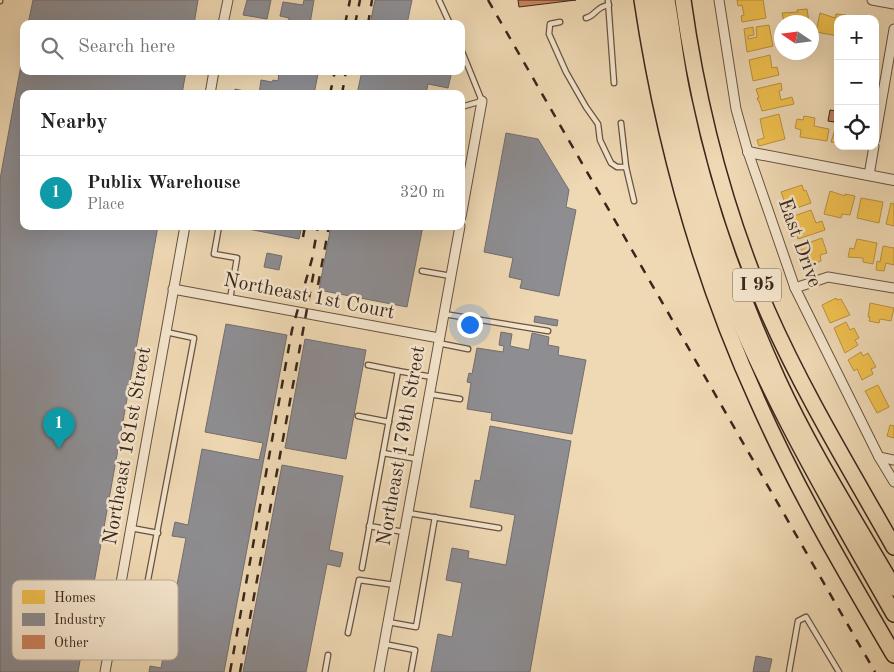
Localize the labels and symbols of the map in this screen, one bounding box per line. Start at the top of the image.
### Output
north arrow [774,15,819,60]
street label: East Drive [774,196,824,290]
road number: I 95 [733,268,781,302]
street label: Northeast 1st Court [222,271,396,323]
your location [457,312,483,338]
street label: Northeast 179th Street [375,344,429,548]
street label: Northeast 181st Street [101,345,155,547]
pin: 1 [43,408,75,449]
legend [12,580,178,660]
text: Homes [54,591,96,605]
text: Industry [54,613,107,627]
text: Other [54,636,89,650]

